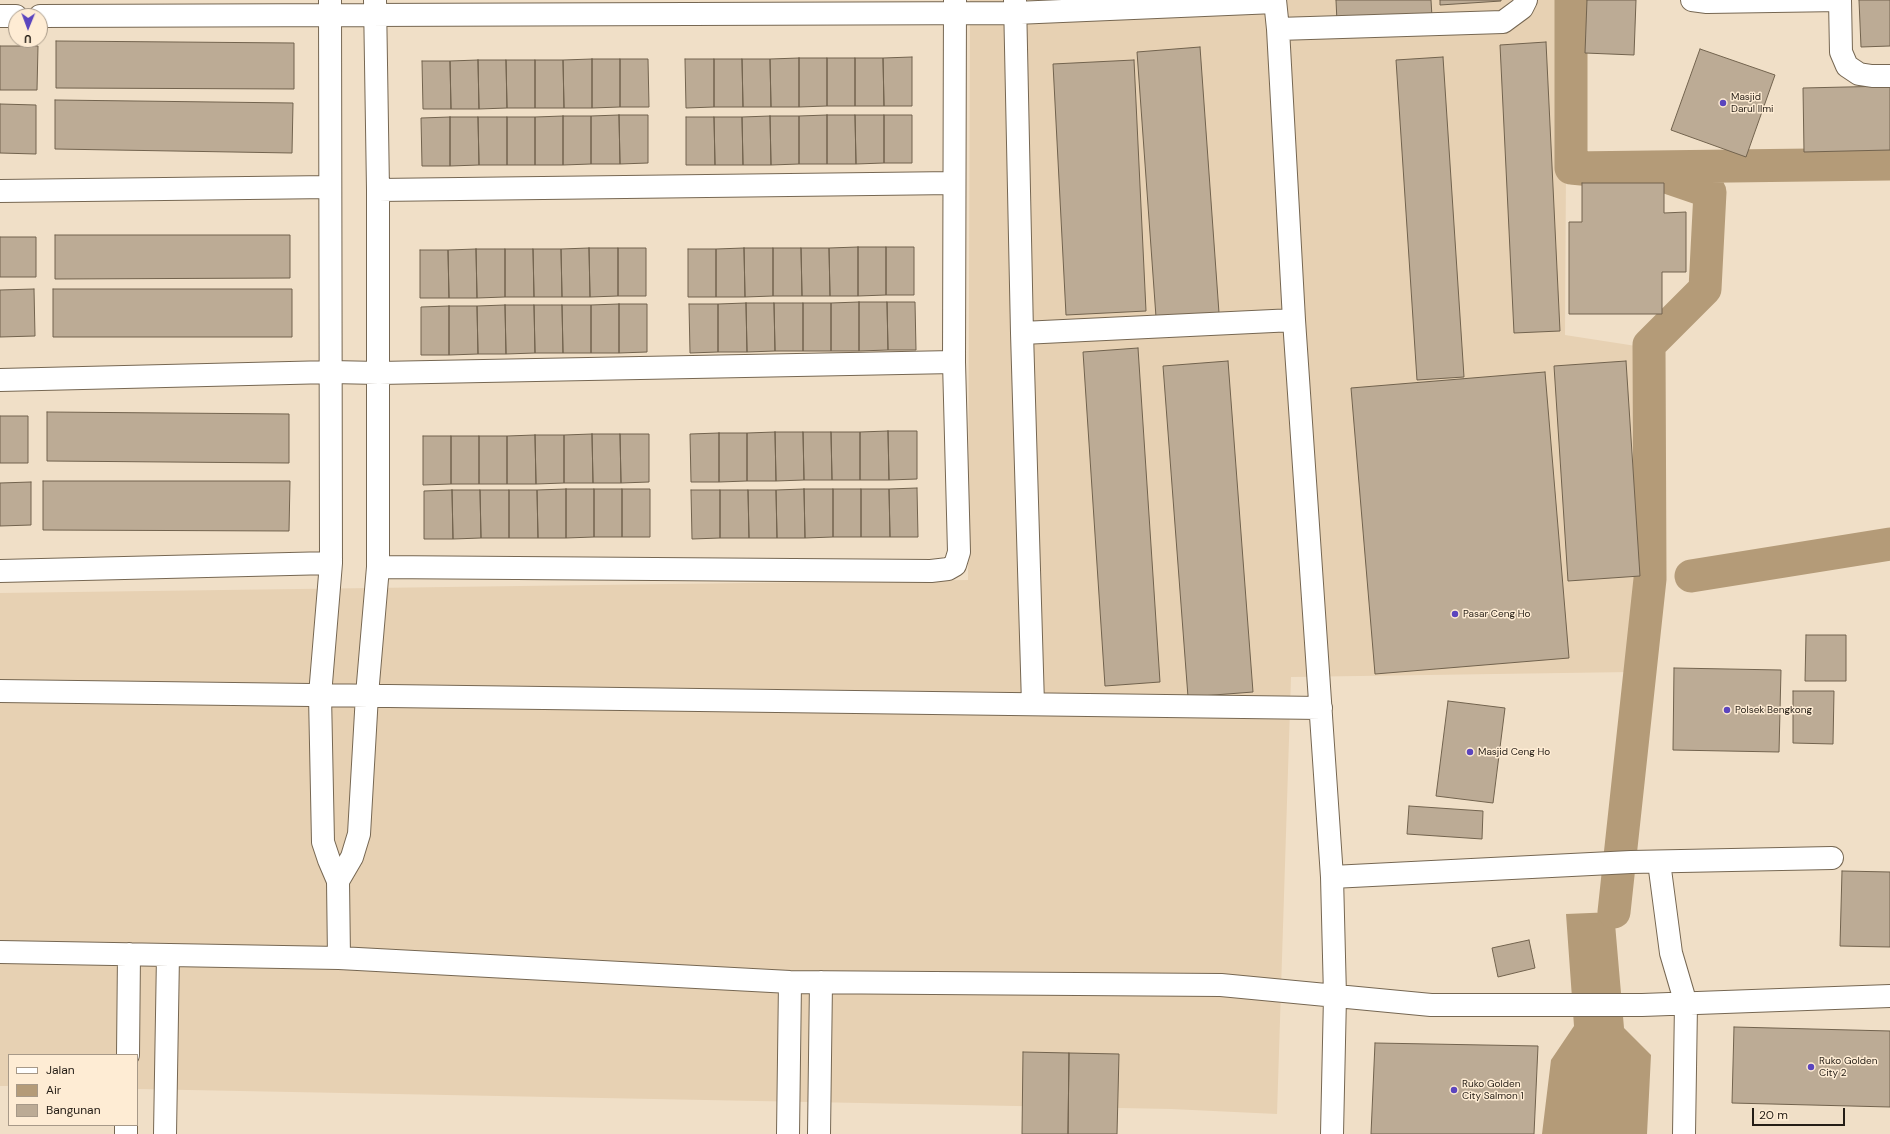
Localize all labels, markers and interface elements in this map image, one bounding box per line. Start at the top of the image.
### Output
north arrow [8,8,48,48]
text: U [24,32,32,46]
place label: Masjid Darul Ilmi [1731,91,1774,114]
marker: Masjid Darul Ilmi [1718,98,1728,108]
place label: Pasar Ceng Ho [1463,608,1530,620]
marker: Pasar Ceng Ho [1450,609,1460,619]
place label: Polsek Bengkong [1735,704,1812,716]
marker: Polsek Bengkong [1722,705,1732,715]
place label: Masjid Ceng Ho [1478,746,1550,758]
marker: Masjid Ceng Ho [1465,747,1475,757]
legend [8,1054,138,1126]
place label: Ruko Golden City 2 [1819,1055,1877,1078]
text: Jalan [46,1062,75,1078]
marker: Ruko Golden City 2 [1806,1062,1816,1072]
place label: Ruko Golden City Salmon 1 [1462,1078,1524,1102]
text: Air [46,1082,61,1098]
marker: Ruko Golden City Salmon 1 [1449,1085,1459,1095]
scale bar [1754,1100,1847,1126]
text: Bangunan [46,1102,101,1118]
text: 20 m [1759,1107,1788,1123]

